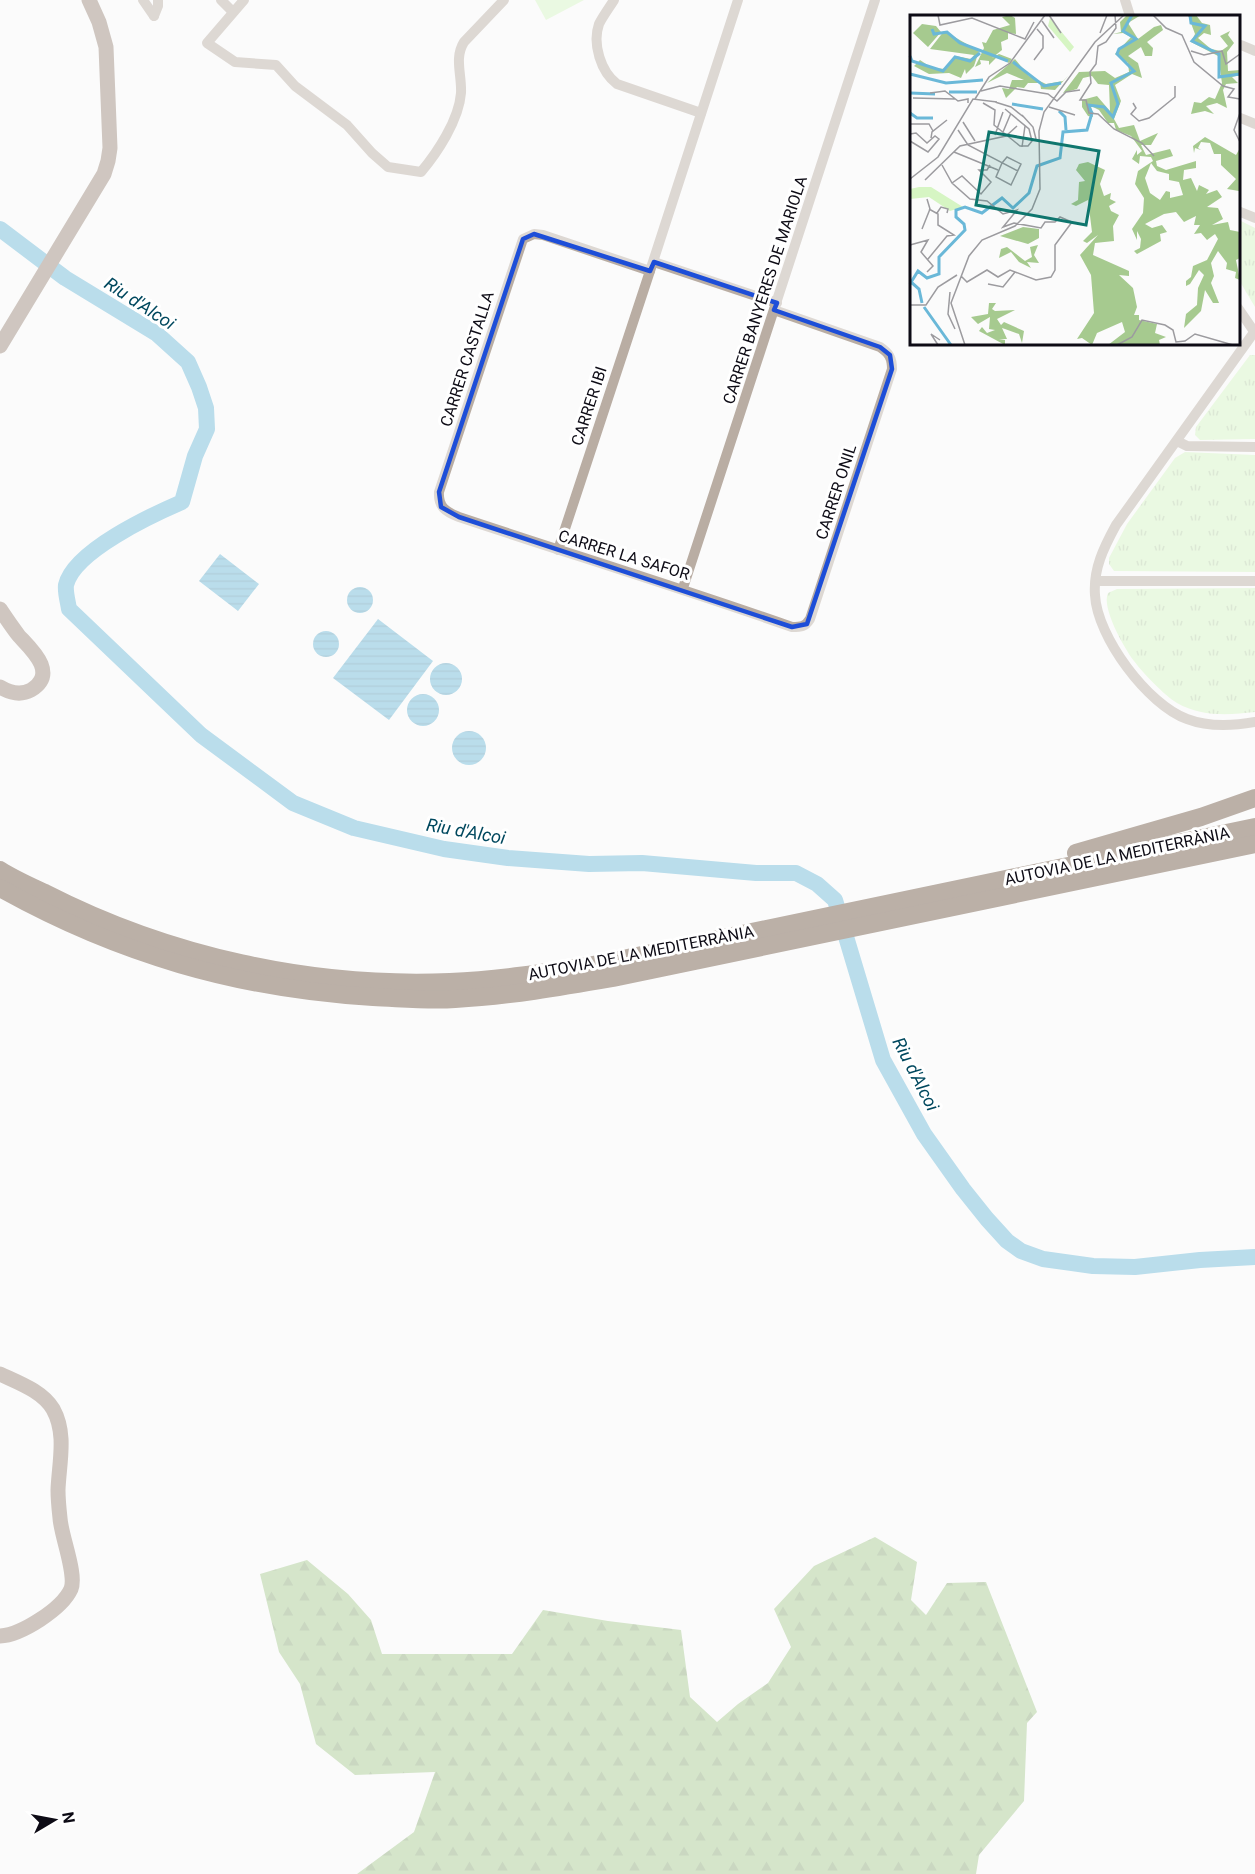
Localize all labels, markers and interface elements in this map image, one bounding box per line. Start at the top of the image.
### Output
inset map [910,15,1240,345]
street label: CARRER BANYERES DE MARIOLA [719,173,811,406]
water label: Riu d'Alcoi [101,272,180,334]
street label: CARRER CASTALLA [436,288,498,429]
street label: CARRER IBI [567,364,611,448]
street label: CARRER ONIL [812,442,860,542]
street label: CARRER LA SAFOR [556,526,692,584]
water label: Riu d'Alcoi [425,814,508,848]
street label: AUTOVIA DE LA MEDITERRÀNIA [1003,823,1232,889]
street label: AUTOVIA DE LA MEDITERRÀNIA [527,922,756,984]
water label: Riu d'Alcoi [889,1034,944,1115]
north arrow [24,1790,84,1850]
text: N [58,1810,79,1825]

